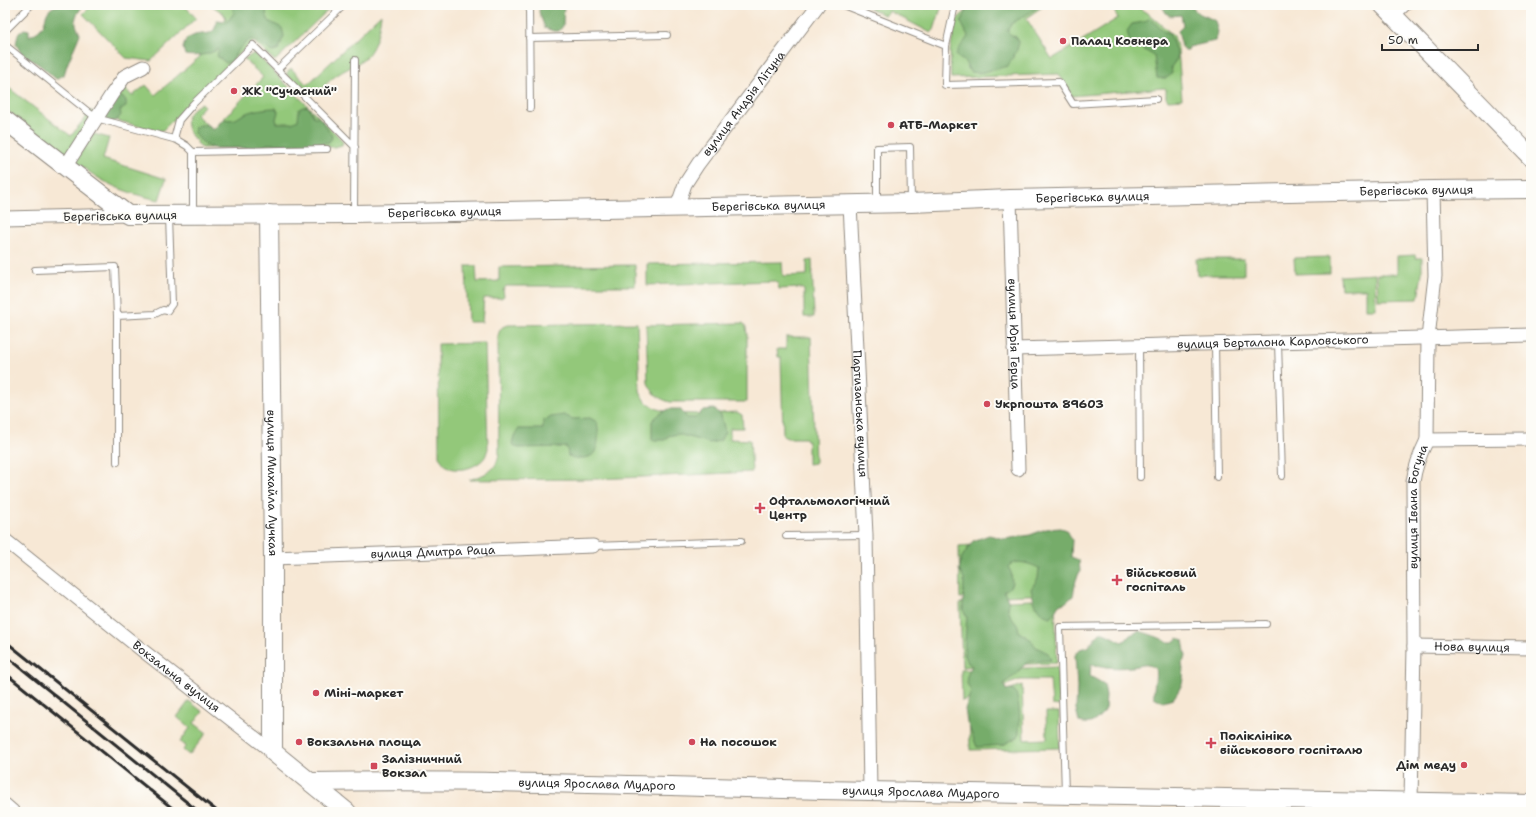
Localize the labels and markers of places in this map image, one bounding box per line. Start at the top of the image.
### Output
place label: Палац Ковнера [1071,33,1169,49]
marker: Палац Ковнера [1058,36,1068,46]
place label: ЖК "Сучасний" [242,83,337,99]
marker: ЖК "Сучасний" [229,86,239,96]
place label: АТБ-Маркет [899,117,978,133]
marker: АТБ-Маркет [886,120,896,130]
place label: Укрпошта 89603 [995,396,1104,412]
marker: Укрпошта 89603 [982,399,992,409]
place label: Офтальмологічний Центр [769,493,891,523]
marker: Офтальмологічний Центр [754,502,766,514]
place label: Військовий госпіталь [1126,565,1197,595]
marker: Військовий госпіталь [1111,574,1123,586]
place label: Міні-маркет [324,685,404,701]
marker: Міні-маркет [311,688,321,698]
place label: Поліклініка військового госпіталю [1220,728,1363,758]
place label: Вокзальна площа [307,734,422,750]
place label: На посошок [700,734,777,750]
marker: Вокзальна площа [294,737,304,747]
marker: На посошок [687,737,697,747]
marker: Поліклініка військового госпіталю [1205,737,1217,749]
place label: Залізничний Вокзал [382,751,462,781]
place label: Дім меду [1396,757,1456,773]
marker: Дім меду [1459,760,1469,770]
marker: Залізничний Вокзал [369,761,379,771]

